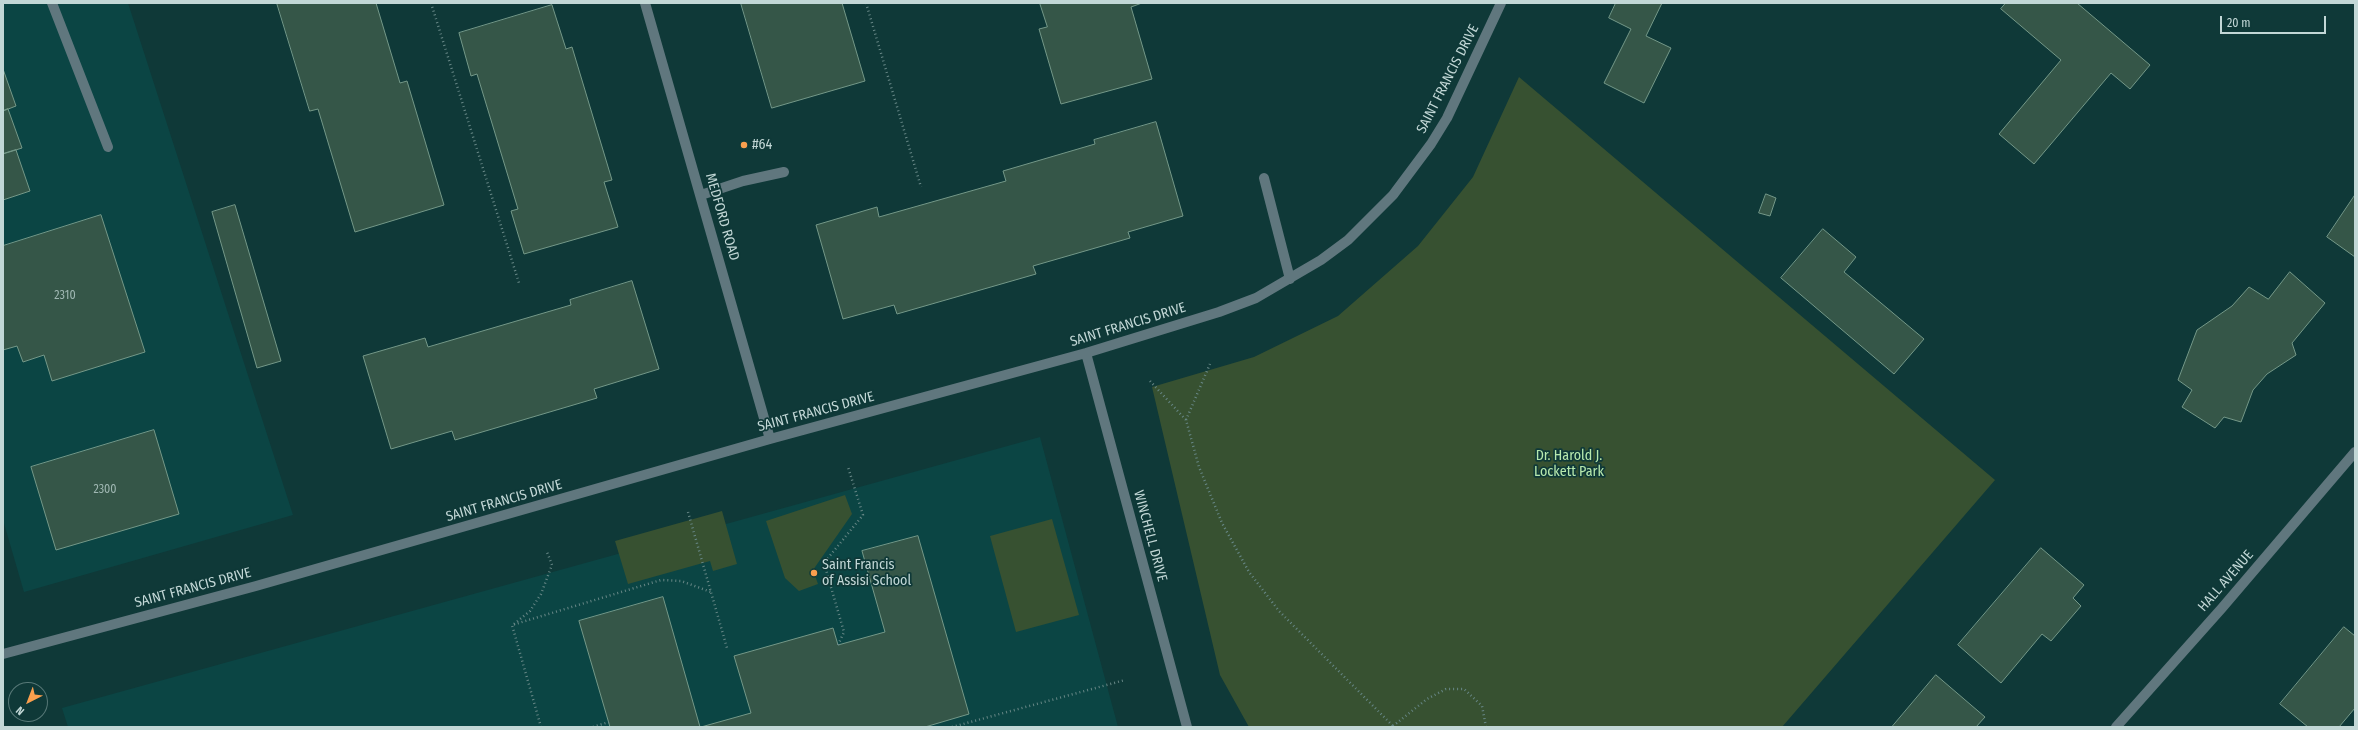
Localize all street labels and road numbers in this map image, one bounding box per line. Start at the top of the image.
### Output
street label: SAINT FRANCIS DRIVE [1413,22,1483,136]
street label: MEDFORD ROAD [702,171,742,263]
street label: SAINT FRANCIS DRIVE [1068,299,1188,351]
street label: SAINT FRANCIS DRIVE [756,388,876,436]
street label: SAINT FRANCIS DRIVE [444,476,564,526]
street label: WINCHELL DRIVE [1130,489,1170,583]
street label: HALL AVENUE [2195,547,2257,615]
street label: SAINT FRANCIS DRIVE [133,564,253,612]

